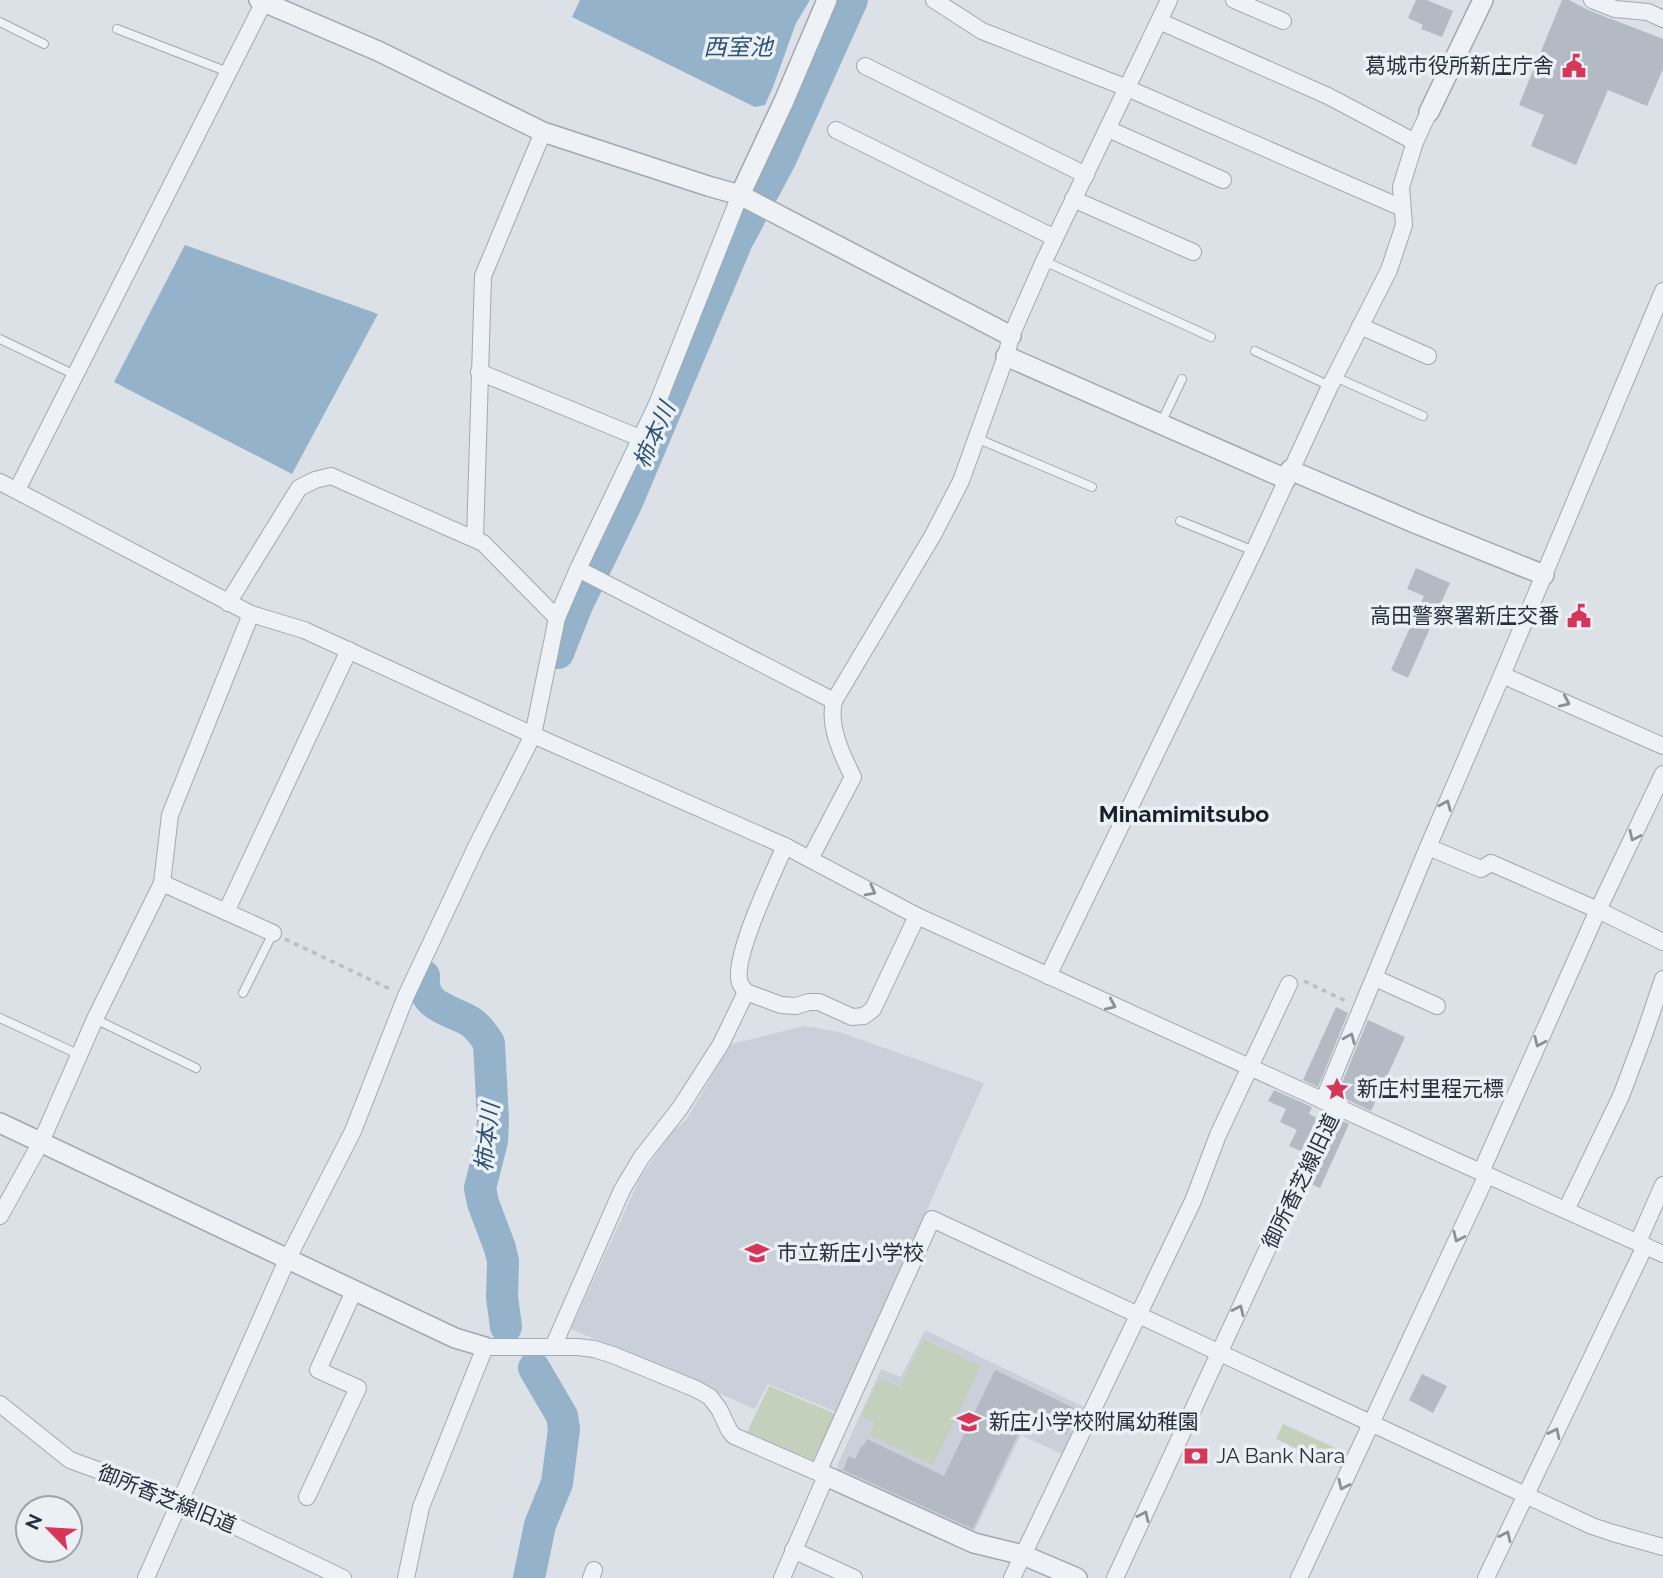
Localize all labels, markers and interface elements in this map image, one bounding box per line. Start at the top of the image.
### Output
water label: 西室池 [704,33,775,60]
public building icon: 葛城市役所新庄庁舎 [1560,52,1588,80]
place label: 葛城市役所新庄庁舎 [1365,53,1554,78]
water label: 柿本川 [627,395,681,472]
public building icon: 高田警察署新庄交番 [1565,602,1593,630]
place label: 高田警察署新庄交番 [1370,603,1559,628]
one-way arrow [1558,694,1570,708]
district label: Minamimitsubo [1099,800,1269,827]
one-way arrow [1438,800,1452,812]
one-way arrow [1628,828,1642,841]
one-way arrow [863,883,876,896]
one-way arrow [1103,996,1116,1010]
one-way arrow [1342,1033,1356,1045]
one-way arrow [1533,1035,1547,1048]
place icon: 新庄村里程元標 [1323,1075,1351,1103]
place label: 新庄村里程元標 [1357,1076,1504,1101]
water label: 柿本川 [469,1098,504,1173]
street label: 御所香芝線旧道 [1257,1109,1344,1252]
one-way arrow [1452,1230,1466,1242]
school or university icon: 市立新庄小学校 [743,1239,771,1267]
place label: 市立新庄小学校 [777,1240,924,1265]
one-way arrow [1231,1304,1245,1317]
school or university icon: 新庄小学校附属幼稚園 [955,1408,983,1436]
place label: 新庄小学校附属幼稚園 [989,1409,1199,1434]
one-way arrow [1547,1428,1561,1440]
bank icon: JA Bank Nara [1182,1442,1210,1470]
place label: JA Bank Nara [1216,1443,1345,1468]
street label: 御所香芝線旧道 [94,1459,240,1538]
one-way arrow [1337,1478,1351,1490]
north arrow [14,1494,84,1564]
text: N [21,1511,47,1533]
one-way arrow [1136,1511,1150,1523]
one-way arrow [1498,1531,1512,1544]

